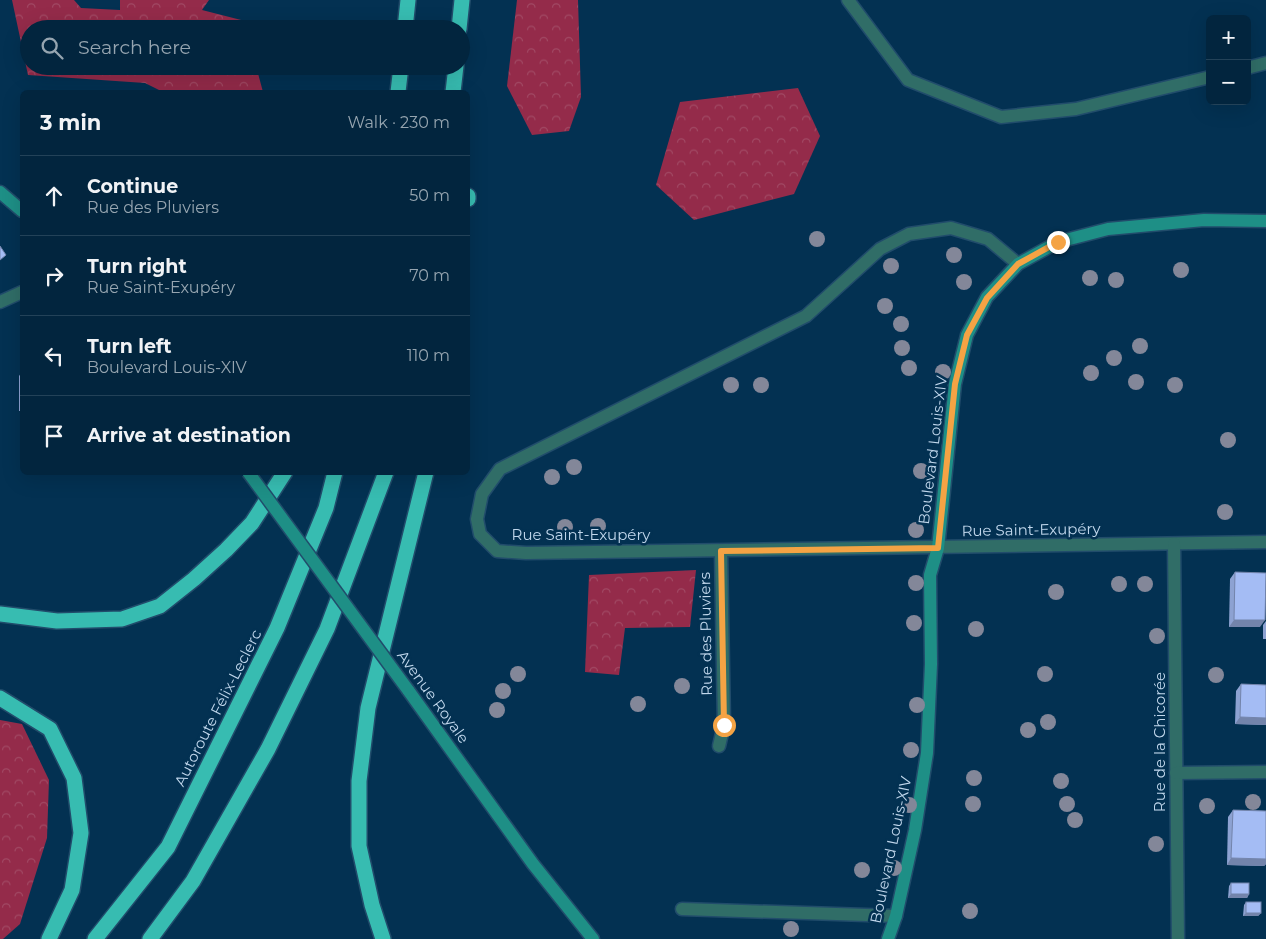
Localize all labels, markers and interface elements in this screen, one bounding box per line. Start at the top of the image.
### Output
map controls [1206,15,1251,105]
button: + [1206,15,1251,60]
search box [20,20,470,75]
icon: search [38,34,66,62]
text: Search here [78,36,191,59]
button: − [1206,60,1251,105]
text: 3 min [40,110,101,135]
text: Walk · 230 m [348,113,450,132]
text: Continue [87,175,178,198]
icon: ahead [40,182,68,210]
text: 50 m [409,186,450,205]
text: Rue des Pluviers [87,198,219,217]
route end [1047,231,1070,254]
text: Turn right [87,255,187,278]
icon: right [40,262,68,290]
text: 70 m [409,266,450,285]
text: Rue Saint-Exupéry [87,278,235,297]
text: Turn left [87,335,172,358]
icon: left [40,342,68,370]
text: 110 m [407,346,450,365]
text: Boulevard Louis-XIV [87,358,247,377]
street label: Boulevard Louis-XIV [914,374,951,525]
icon: arrive [40,422,68,450]
text: Arrive at destination [87,424,291,447]
street label: Rue Saint-Exupéry [961,519,1101,540]
street label: Rue Saint-Exupéry [512,525,651,544]
street label: Rue des Pluviers [695,572,716,696]
street label: Autoroute Félix-Leclerc [170,626,265,789]
street label: Avenue Royale [393,646,474,747]
street label: Rue de la Chicorée [1150,672,1169,812]
route start [713,714,736,737]
street label: Boulevard Louis-XIV [866,774,915,925]

